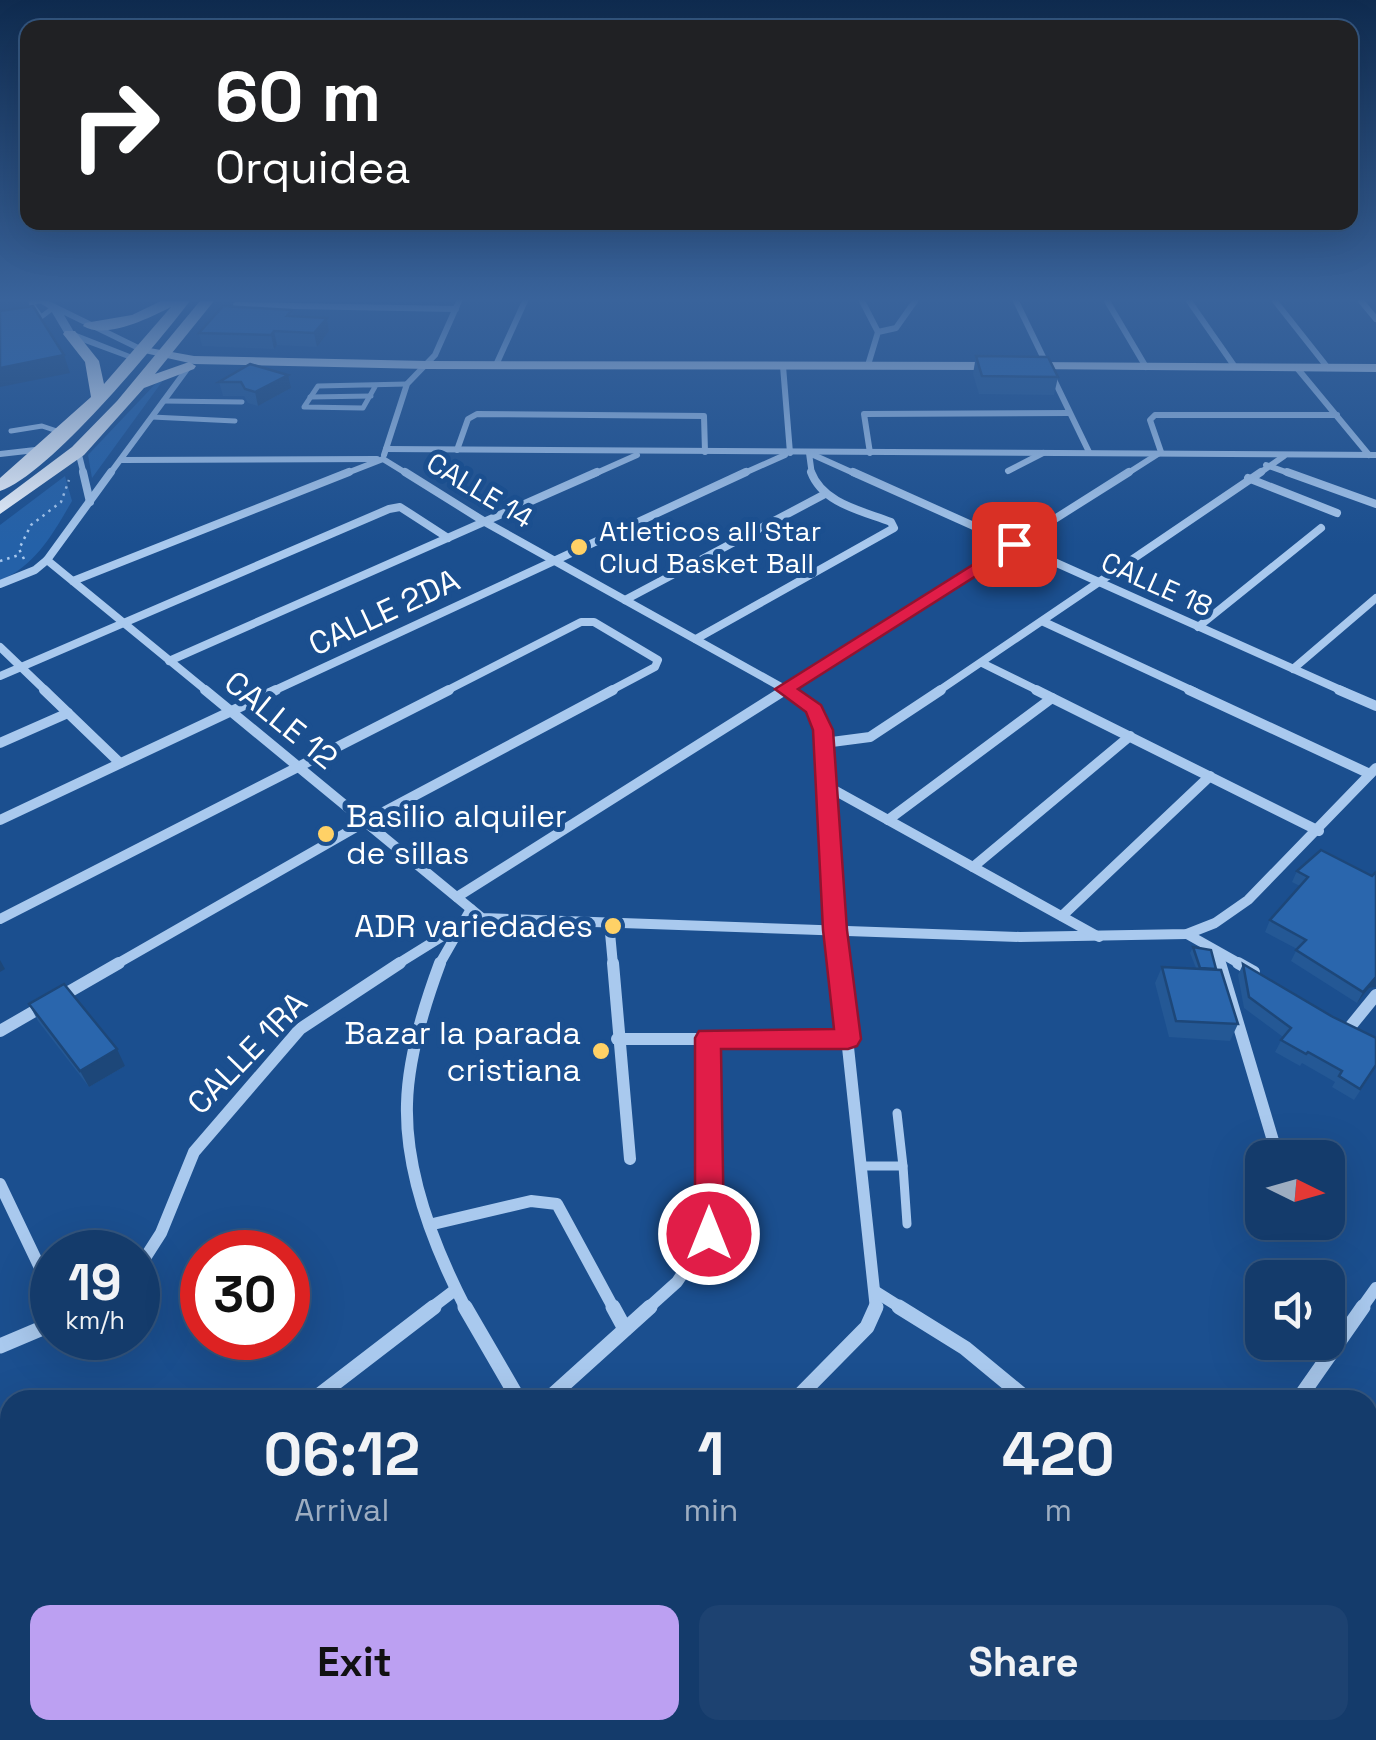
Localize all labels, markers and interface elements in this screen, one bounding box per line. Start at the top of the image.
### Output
text: 60 m [215,52,381,141]
icon: right [50,60,180,190]
text: Orquidea [215,139,410,196]
street label: CALLE 14 [420,444,540,536]
pin [972,502,1057,587]
place label: Atleticos all Star Clud Basket Ball [599,513,821,581]
icon: arrive [987,517,1042,572]
marker: Atleticos all Star Clud Basket Ball [568,536,590,558]
street label: CALLE 18 [1096,544,1218,624]
street label: CALLE 2DA [302,560,466,664]
street label: CALLE 12 [216,662,346,778]
place label: Basilio alquiler de sillas [346,796,567,873]
marker: Basilio alquiler de sillas [315,823,337,845]
place label: ADR variedades [354,906,593,946]
marker: ADR variedades [602,915,624,937]
street label: CALLE 1RA [179,983,315,1123]
place label: Bazar la parada cristiana [344,1013,581,1090]
marker: Bazar la parada cristiana [590,1040,612,1062]
north arrow [1245,1140,1345,1240]
map controls [1245,1140,1345,1360]
position arrow [657,1182,761,1286]
speed limit sign: 30 [180,1230,310,1360]
text: 19 [68,1251,122,1315]
button: sound [1245,1260,1345,1360]
text: km/h [65,1304,125,1336]
text: 06:12 [263,1416,420,1493]
text: 1 [697,1416,725,1493]
text: 420 [1002,1416,1115,1493]
text: Arrival [294,1490,389,1530]
text: min [683,1490,738,1530]
text: m [1044,1490,1072,1530]
button: Exit [30,1605,679,1720]
button: Share [699,1605,1348,1720]

